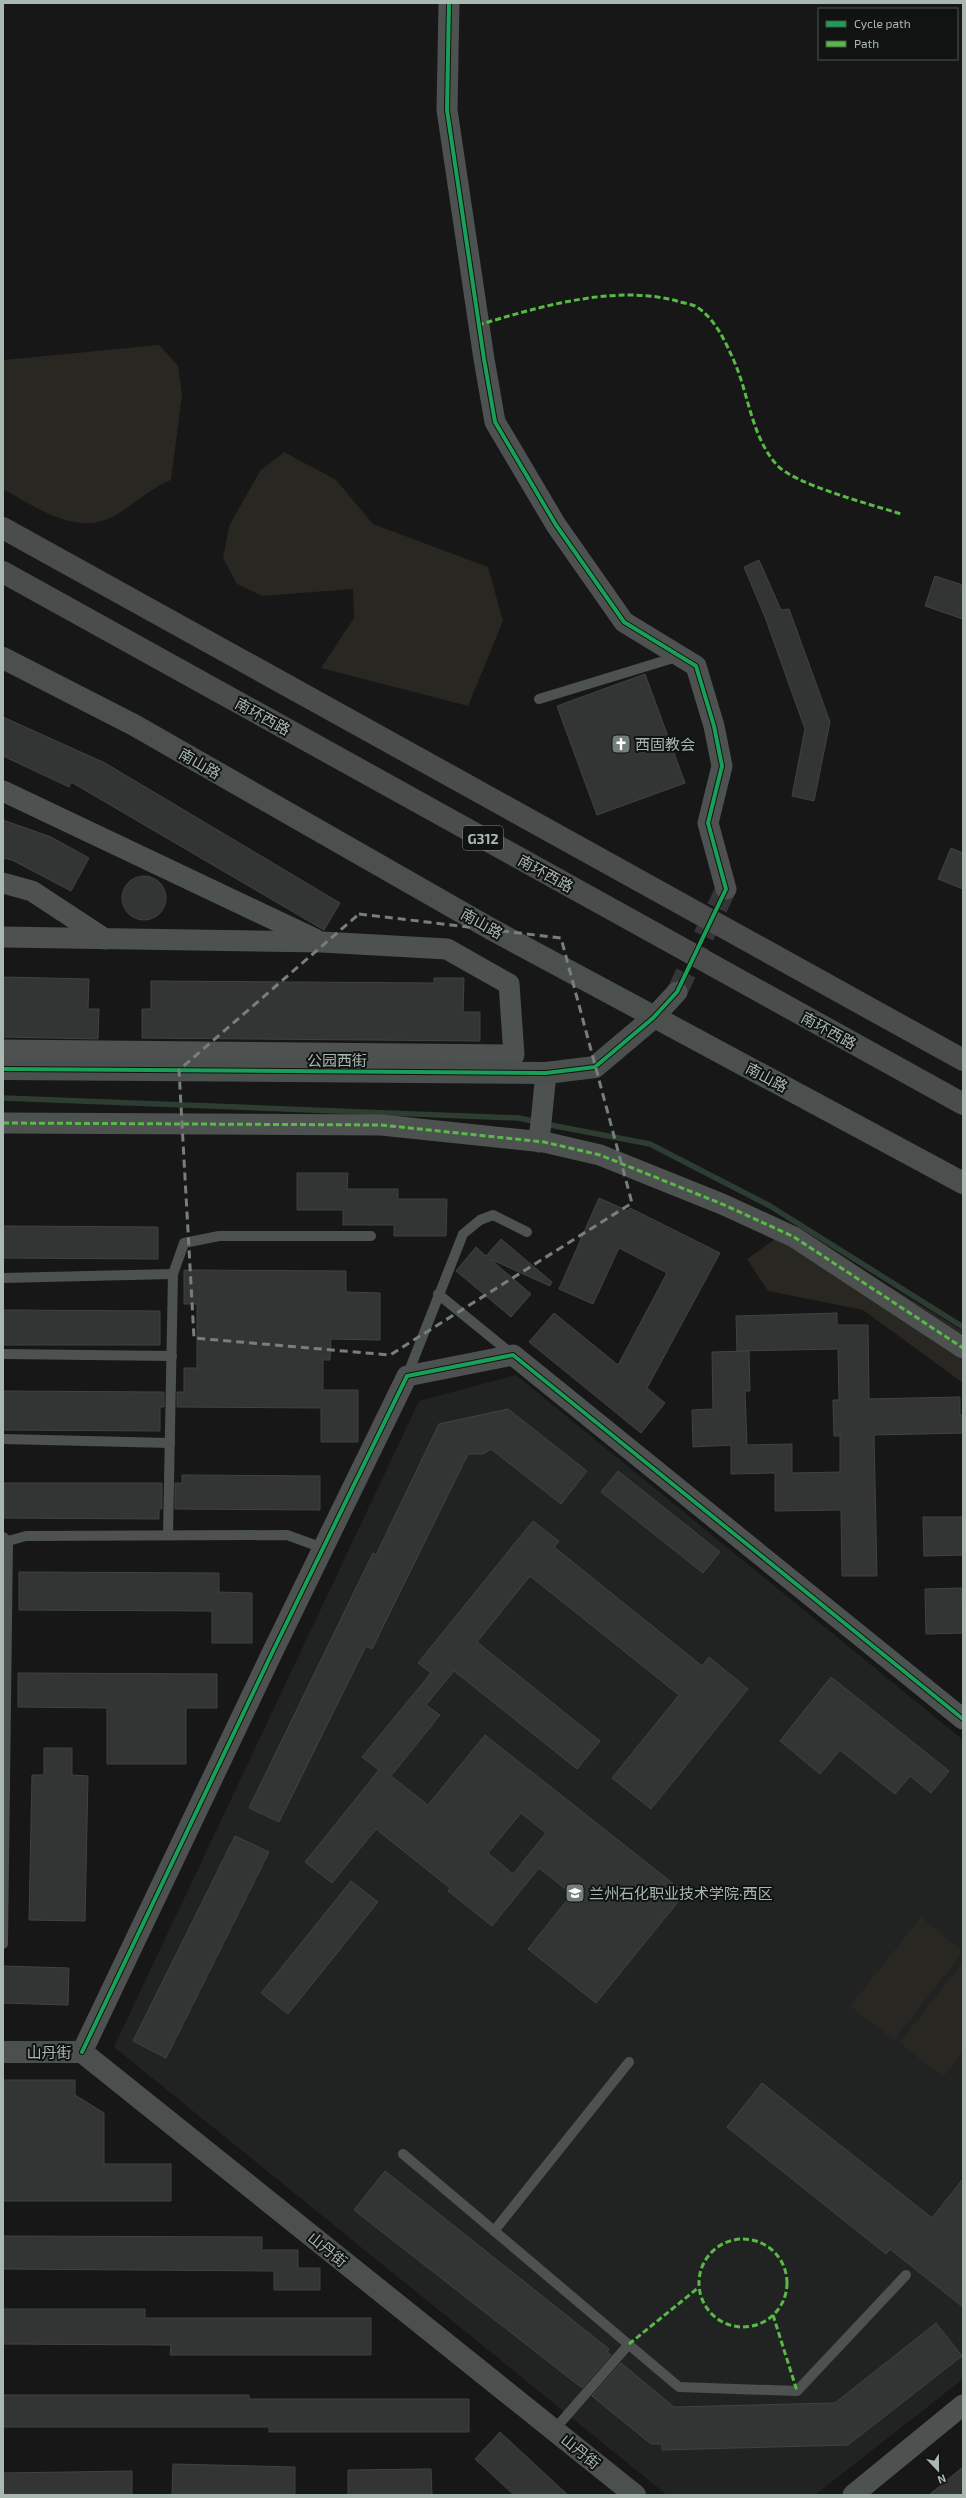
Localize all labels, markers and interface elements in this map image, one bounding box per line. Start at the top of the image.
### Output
legend [818,8,958,60]
text: Cycle path [854,16,911,30]
text: Path [854,36,879,50]
street label: 南环西路 [232,694,294,738]
church icon: 西固教会 [610,733,632,755]
place label: 西固教会 [635,735,695,753]
street label: 南山路 [176,744,224,782]
road number: G312 [463,826,503,850]
street label: 南环西路 [515,851,577,895]
street label: 南山路 [458,904,506,942]
street label: 南环西路 [798,1008,860,1052]
street label: 公园西街 [307,1051,367,1069]
street label: 南山路 [743,1058,791,1096]
school or university icon: 兰州石化职业技术学院·西区 [564,1882,586,1904]
place label: 兰州石化职业技术学院·西区 [589,1884,773,1902]
street label: 山丹街 [26,2043,72,2061]
street label: 山丹街 [305,2228,351,2270]
street label: 山丹街 [558,2430,604,2472]
north arrow [918,2450,958,2490]
text: N [936,2472,948,2487]

